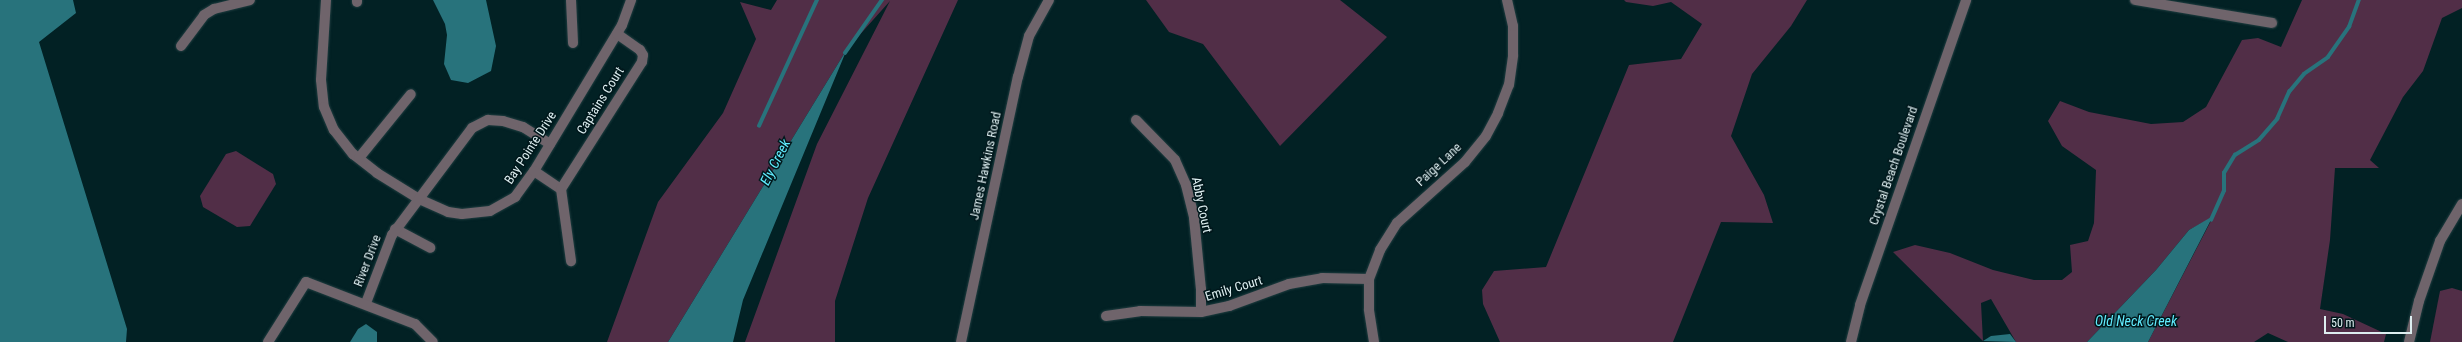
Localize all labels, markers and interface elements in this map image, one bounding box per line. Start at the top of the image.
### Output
street label: Captains Court [574,64,628,138]
street label: Crystal Beach Boulevard [1866,105,1922,227]
street label: Bay Pointe Drive [502,109,560,187]
street label: James Hawkins Road [967,110,1005,222]
water label: Ely Creek [756,136,794,188]
street label: Paige Lane [1413,140,1465,190]
street label: Abby Court [1187,176,1215,234]
street label: River Drive [351,233,385,289]
street label: Emily Court [1204,273,1264,305]
scale bar [2326,308,2414,334]
water label: Old Neck Creek [2095,313,2177,329]
text: 50 m [2331,316,2355,330]

